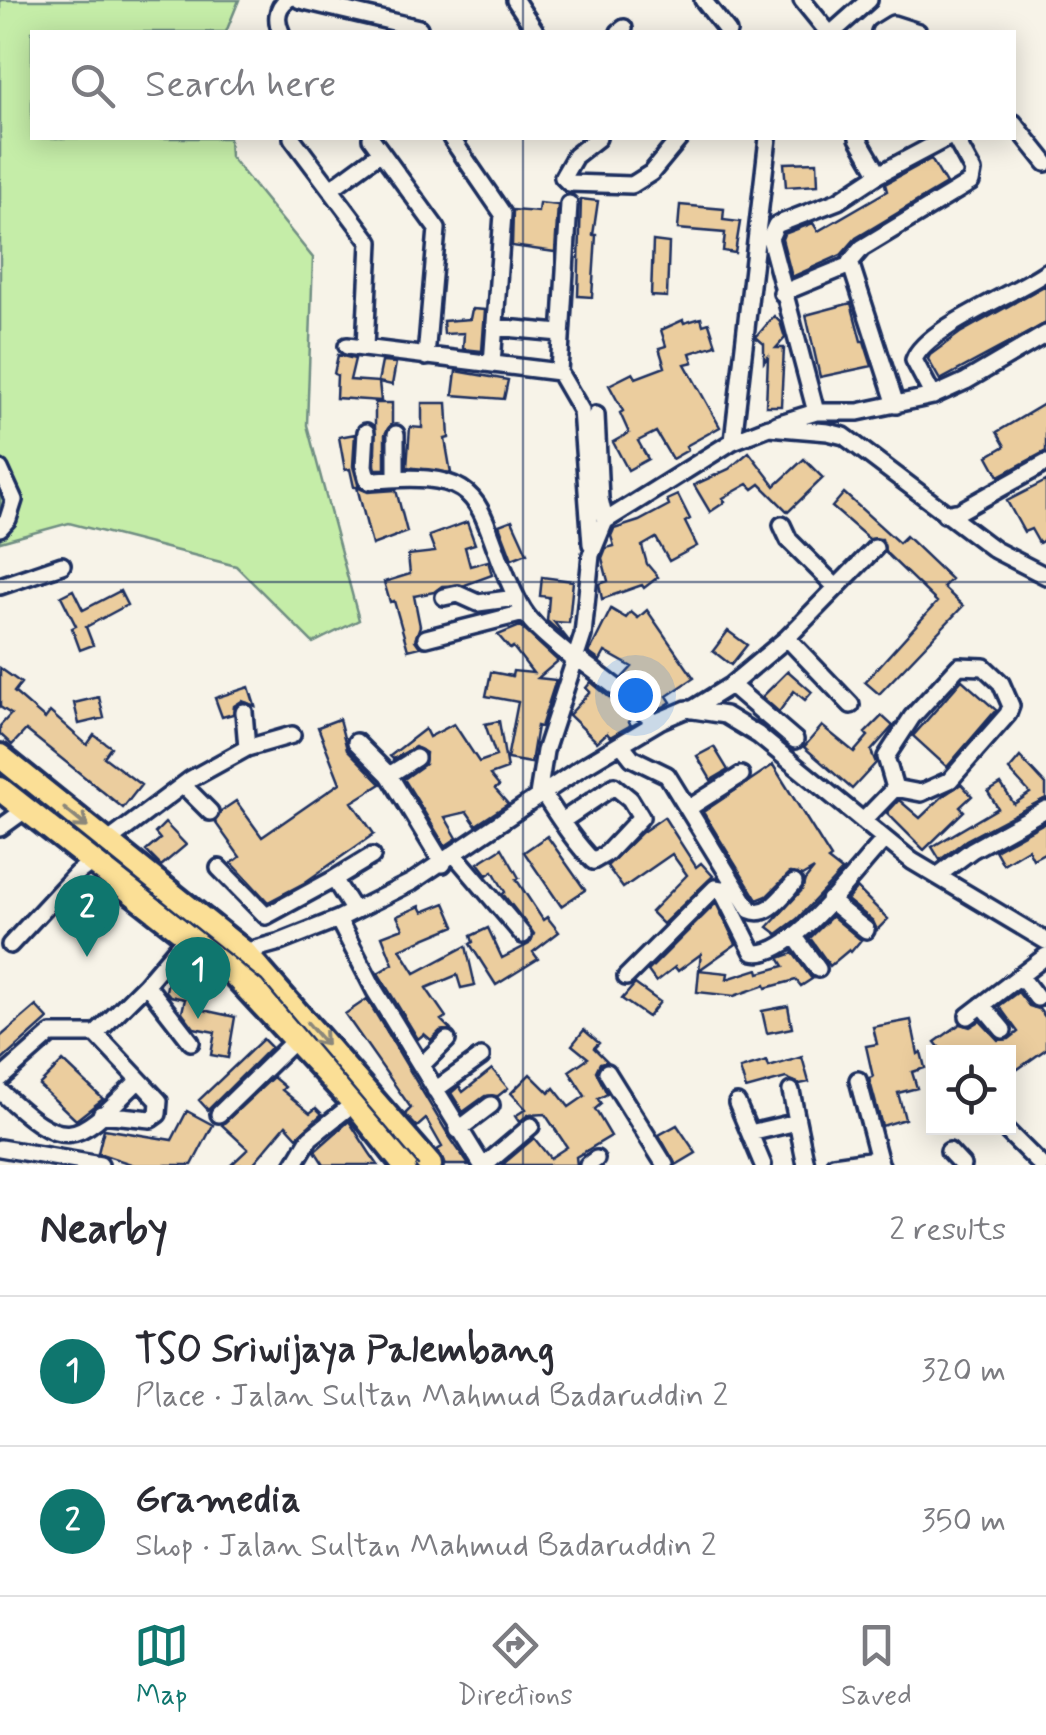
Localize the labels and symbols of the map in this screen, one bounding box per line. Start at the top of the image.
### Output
your location [610,670,661,721]
one-way arrow [62,807,88,829]
pin: 2 [54,874,120,957]
pin: 1 [166,936,230,1019]
one-way arrow [305,1021,328,1046]

